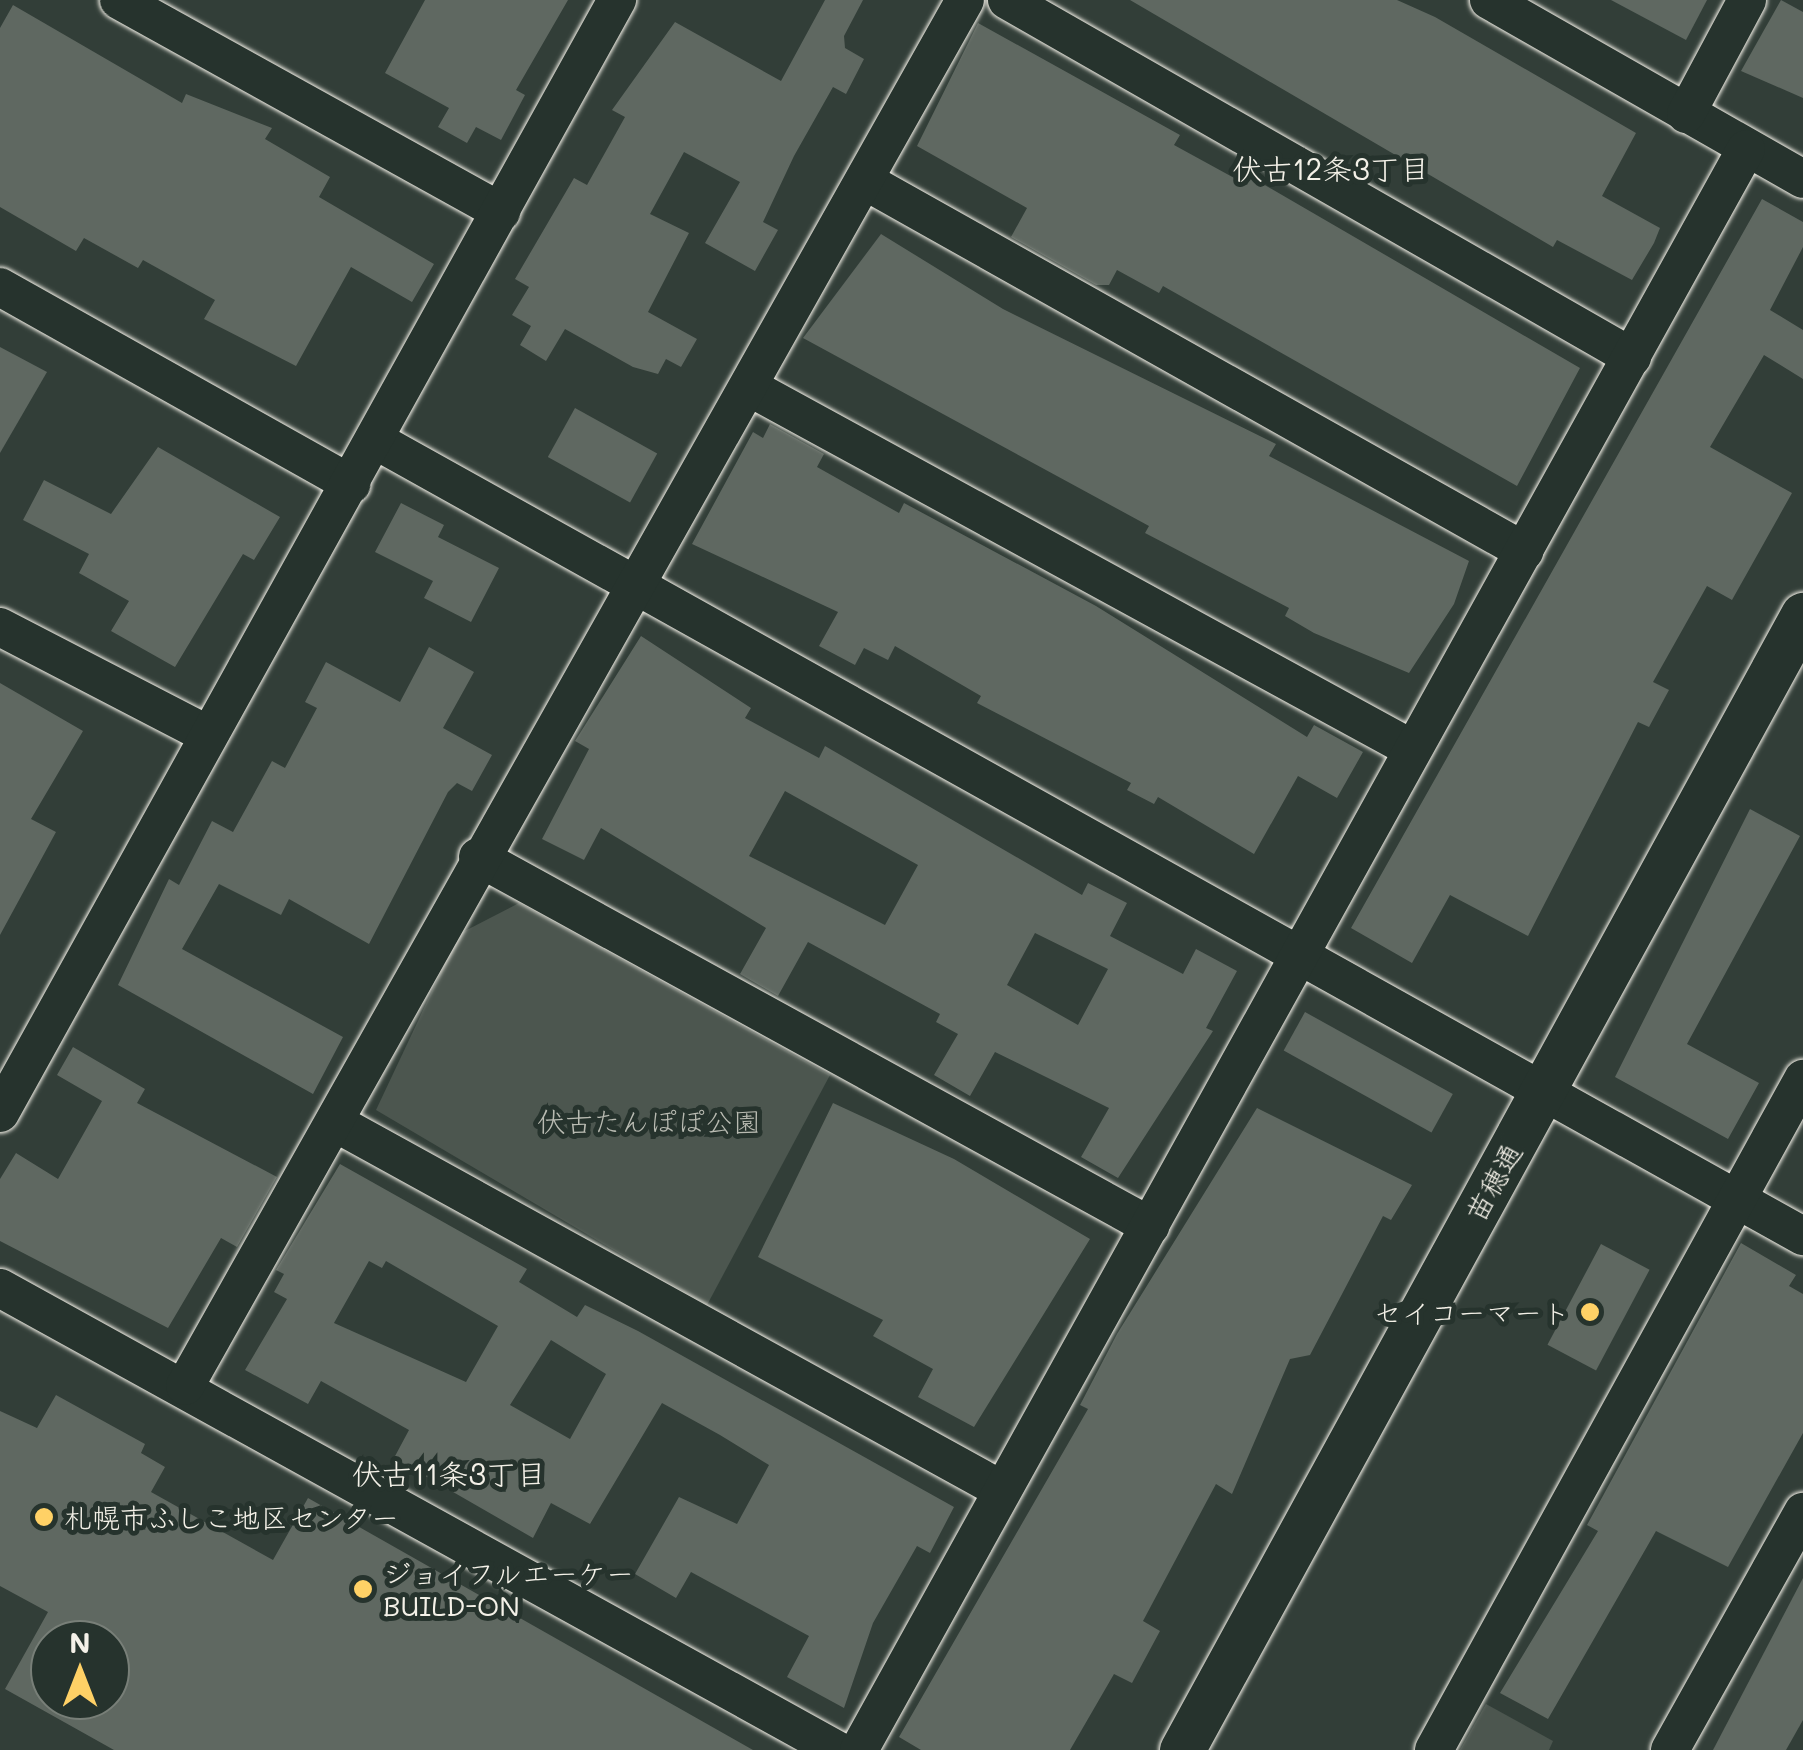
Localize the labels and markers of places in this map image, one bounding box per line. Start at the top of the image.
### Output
place label: セイコーマート [1374,1295,1570,1329]
marker: セイコーマート [1579,1301,1601,1323]
place label: 札幌市ふしこ地区センター [64,1500,400,1534]
marker: 札幌市ふしこ地区センター [33,1506,55,1528]
place label: ジョイフルエーケー BUILD-ON [383,1556,635,1622]
marker: ジョイフルエーケー BUILD-ON [352,1578,374,1600]

